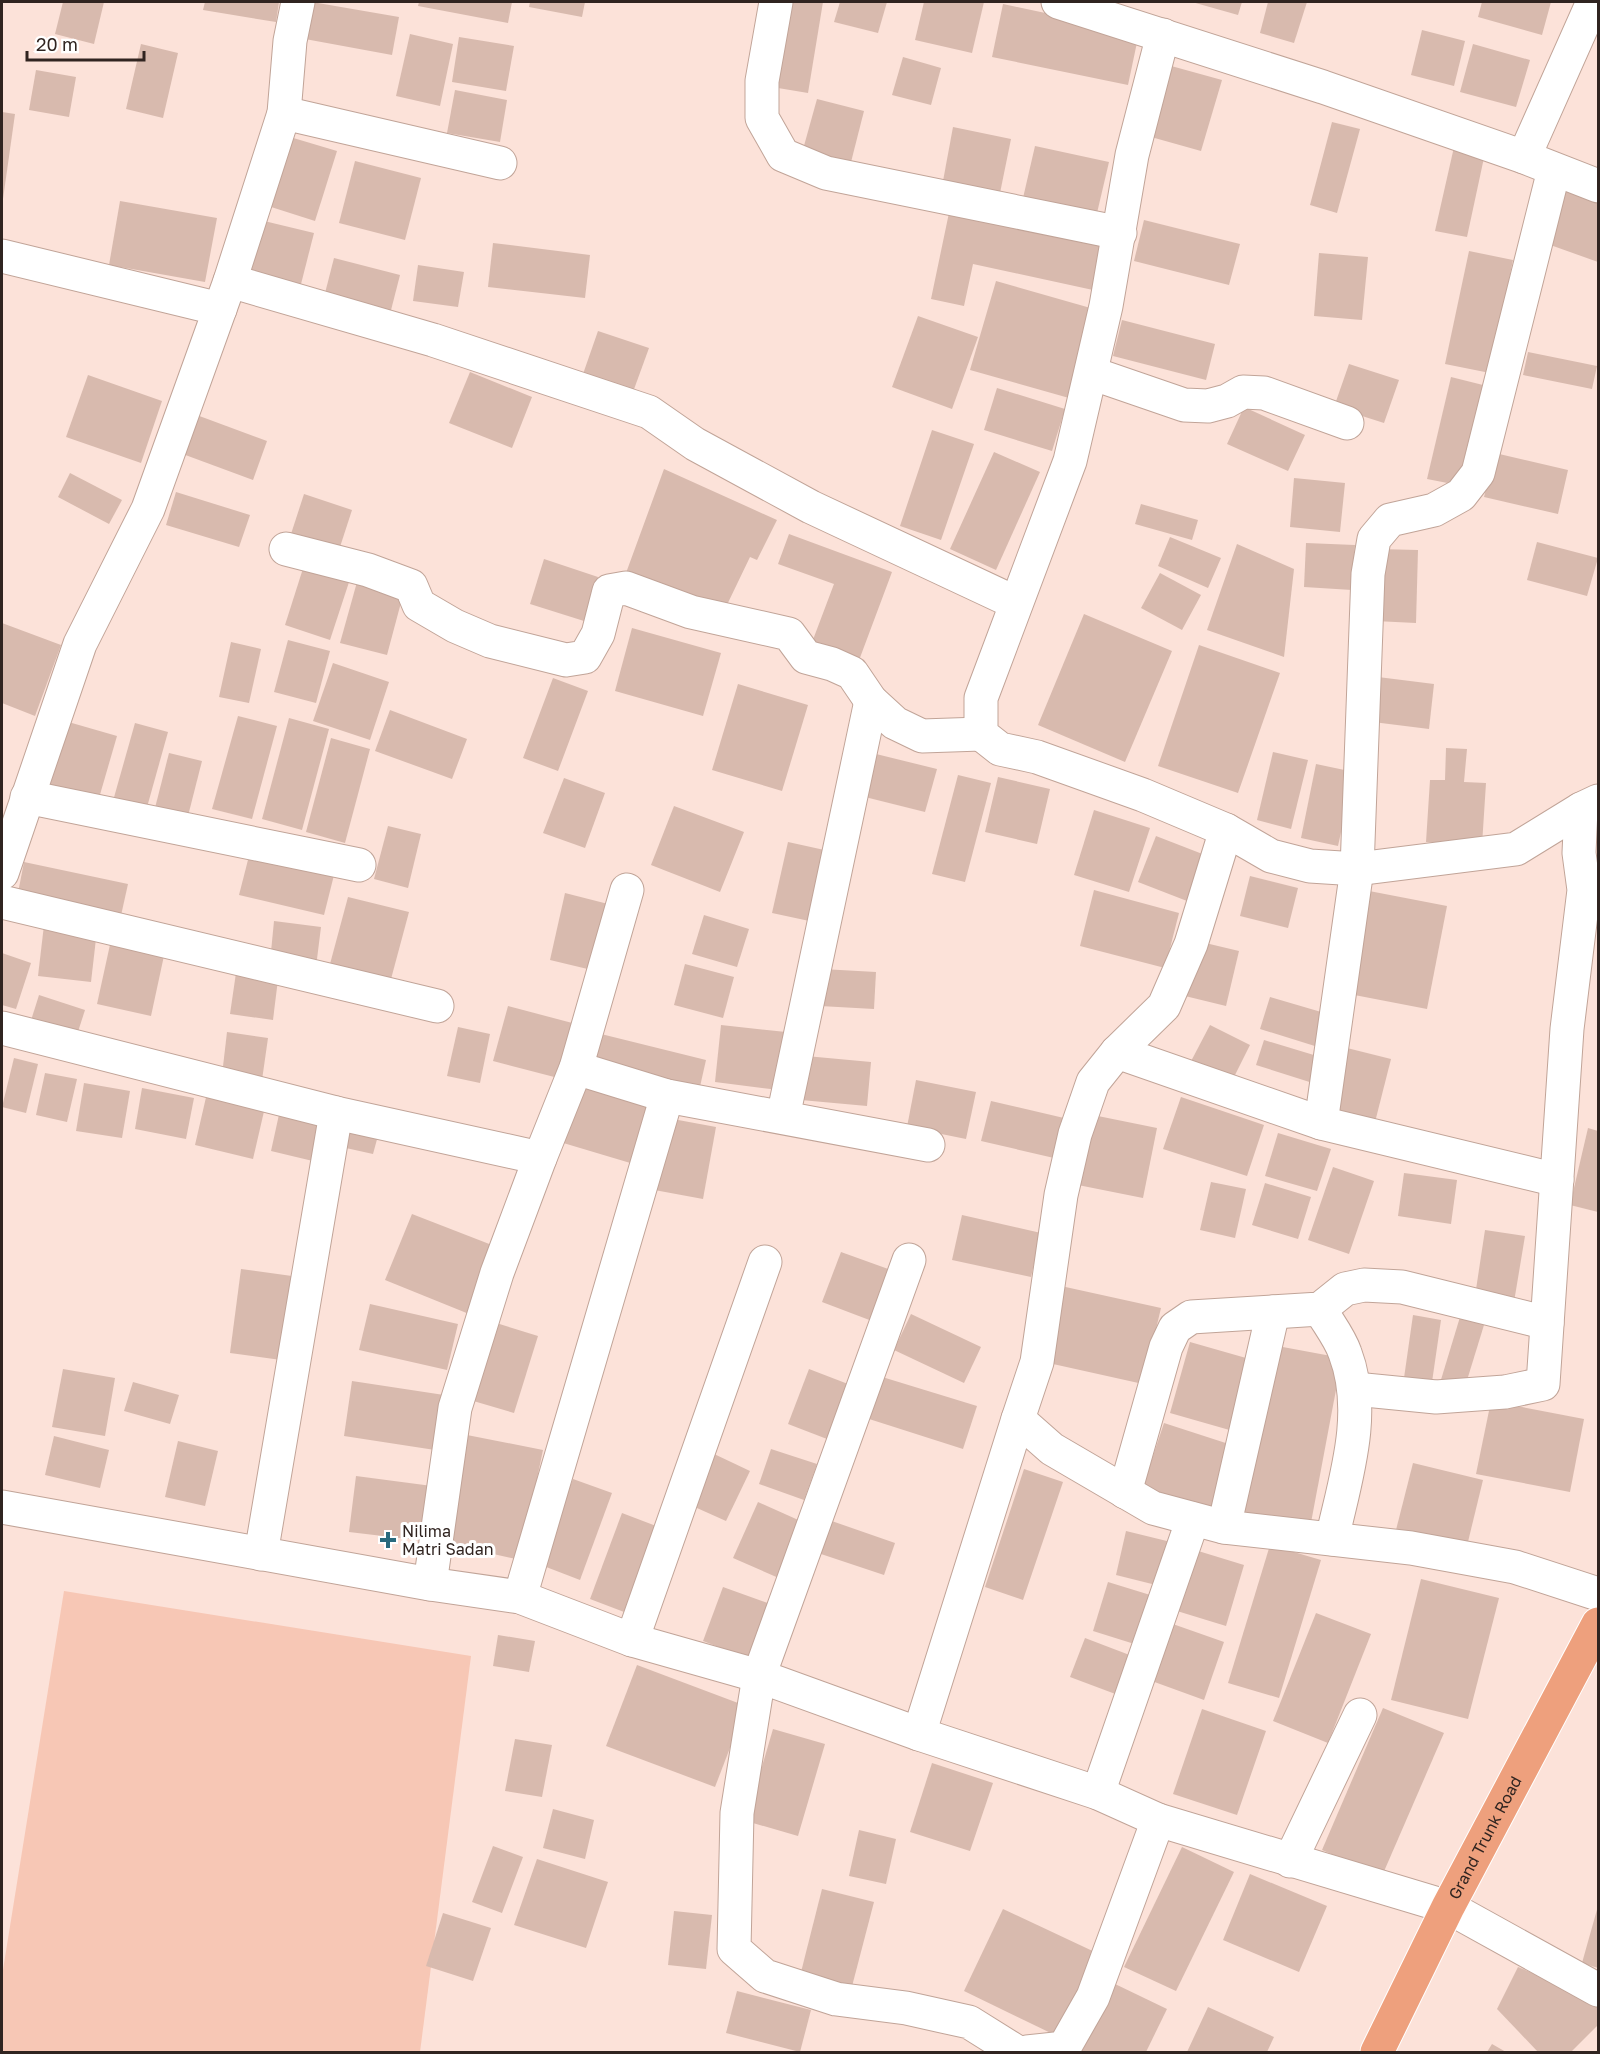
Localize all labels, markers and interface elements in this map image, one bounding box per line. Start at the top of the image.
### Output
scale bar [27,24,144,62]
text: 20 m [36,33,78,55]
place label: Nilima Matri Sadan [402,1521,494,1559]
marker: Nilima Matri Sadan [379,1531,397,1549]
street label: Grand Trunk Road [1444,1773,1526,1903]

